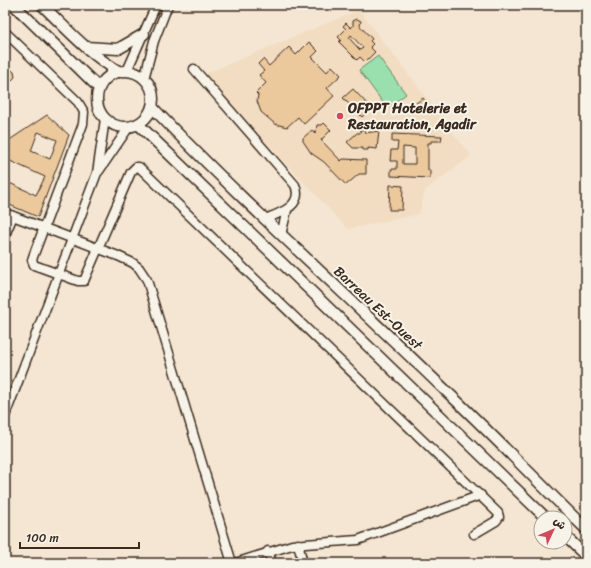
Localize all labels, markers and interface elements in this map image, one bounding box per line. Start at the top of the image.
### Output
place label: OFPPT Hotelerie et Restauration, Agadir [347,96,477,137]
marker: OFPPT Hotelerie et Restauration, Agadir [335,111,345,121]
street label: Barreau Est-Ouest [328,260,429,357]
north arrow [533,510,573,550]
text: ش [549,512,571,534]
scale bar [20,524,139,550]
text: 100 m [26,527,59,549]

